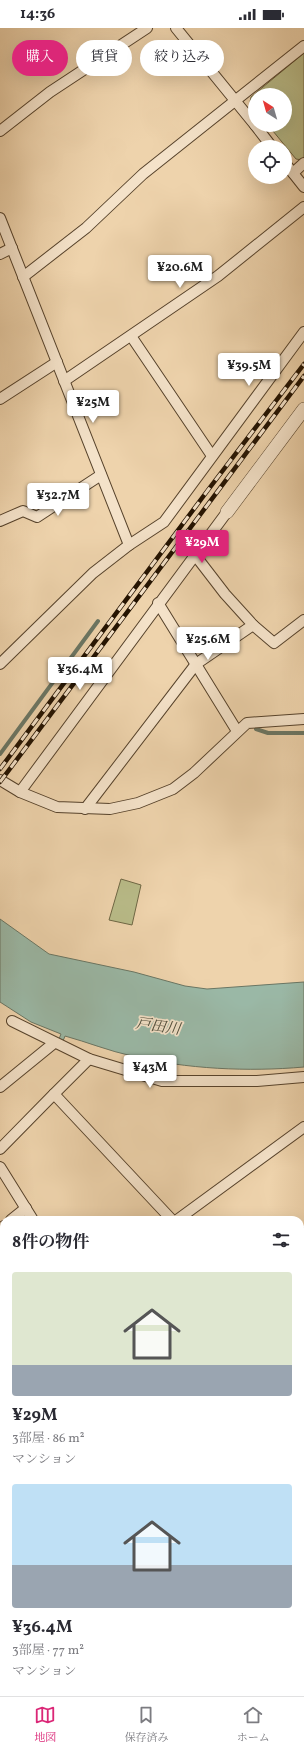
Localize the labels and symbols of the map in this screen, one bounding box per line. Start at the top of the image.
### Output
north arrow [248,88,292,132]
pin: ¥20.6M [147,255,213,289]
pin: ¥39.5M [216,353,282,387]
pin: ¥25M [69,390,117,424]
pin: ¥32.7M [25,483,91,517]
pin: ¥29M [178,530,226,564]
pin: ¥25.6M [175,627,241,661]
pin: ¥36.4M [47,657,113,691]
water label: 戸田川 [134,1014,184,1041]
pin: ¥43M [126,1055,174,1089]

